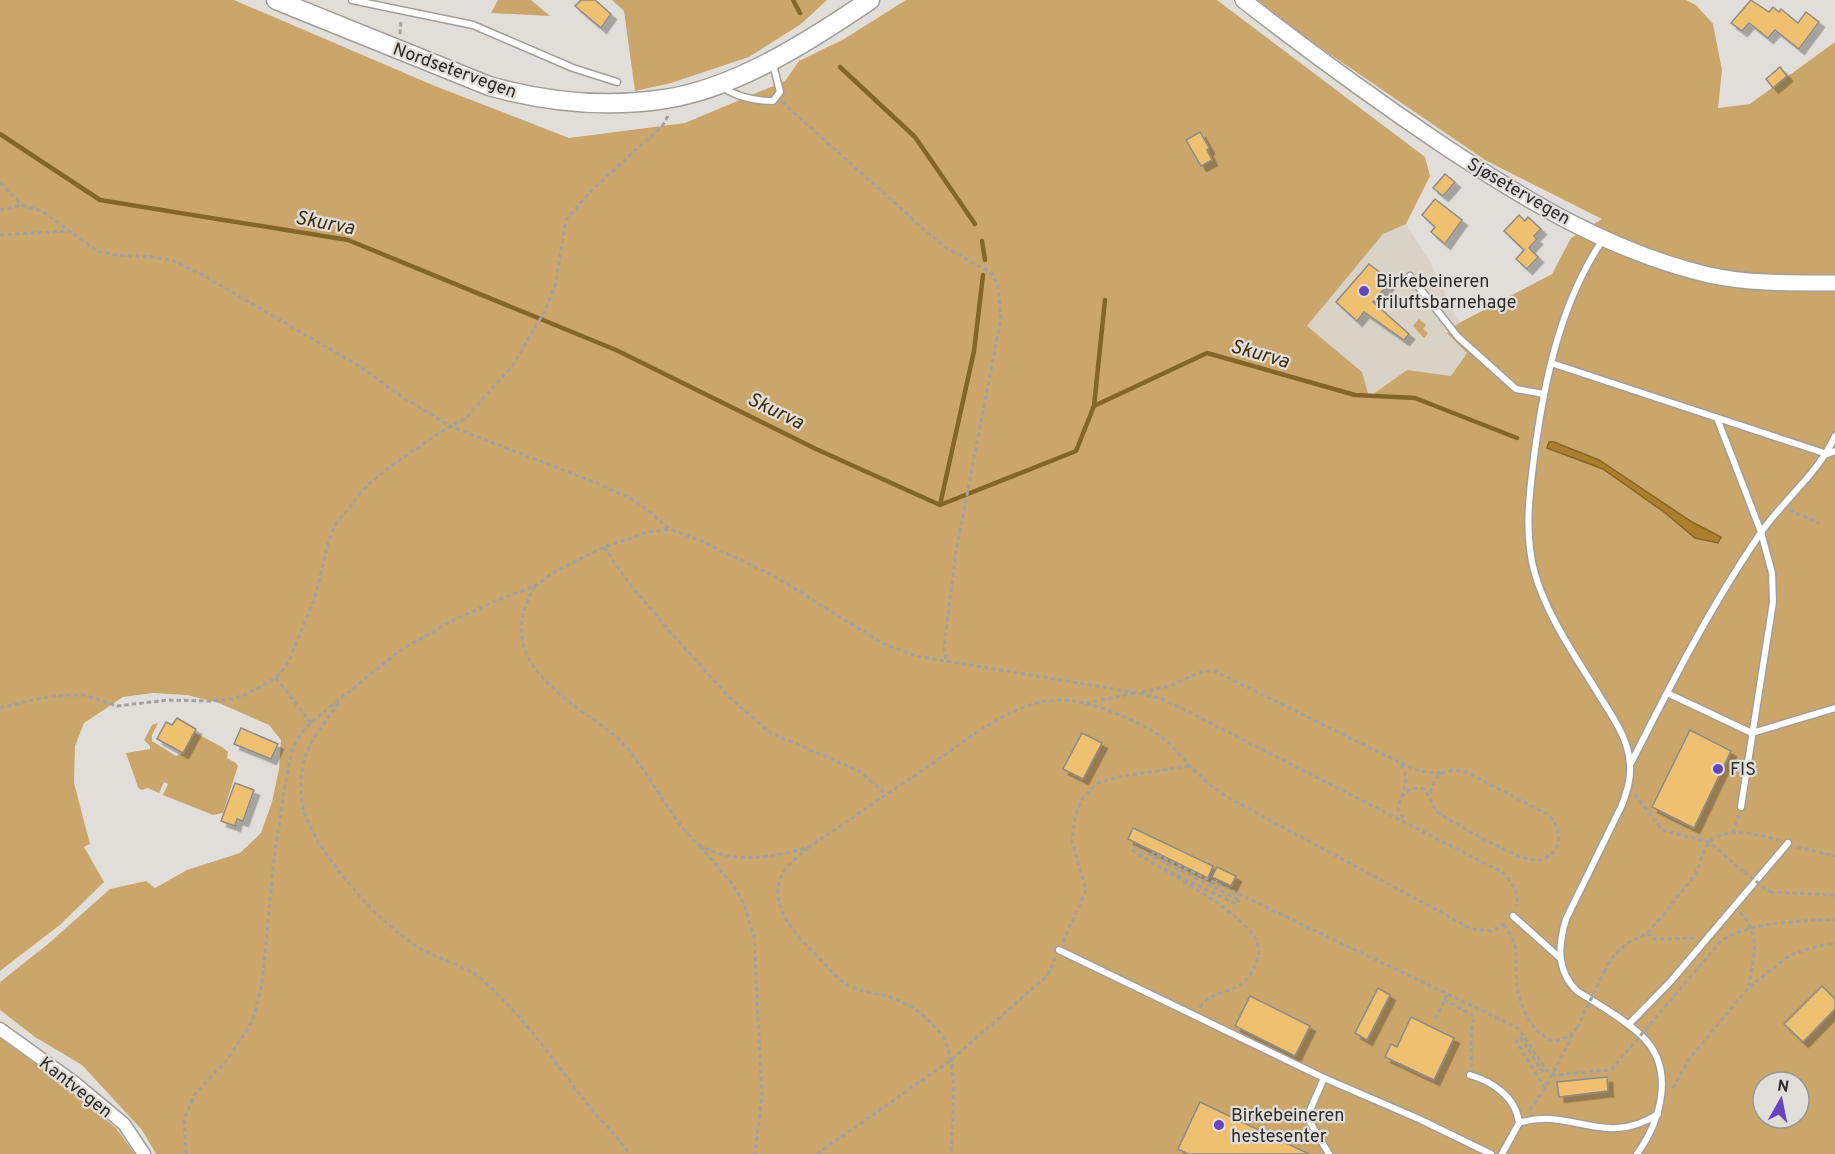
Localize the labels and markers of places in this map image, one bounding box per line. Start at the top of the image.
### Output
place label: Birkebeineren friluftsbarnehage [1376,271,1516,315]
marker: Birkebeineren friluftsbarnehage [1357,284,1371,298]
place label: FIS [1730,759,1756,782]
marker: FIS [1711,762,1725,776]
place label: Birkebeineren hestesenter [1231,1105,1344,1149]
marker: Birkebeineren hestesenter [1212,1118,1226,1132]

